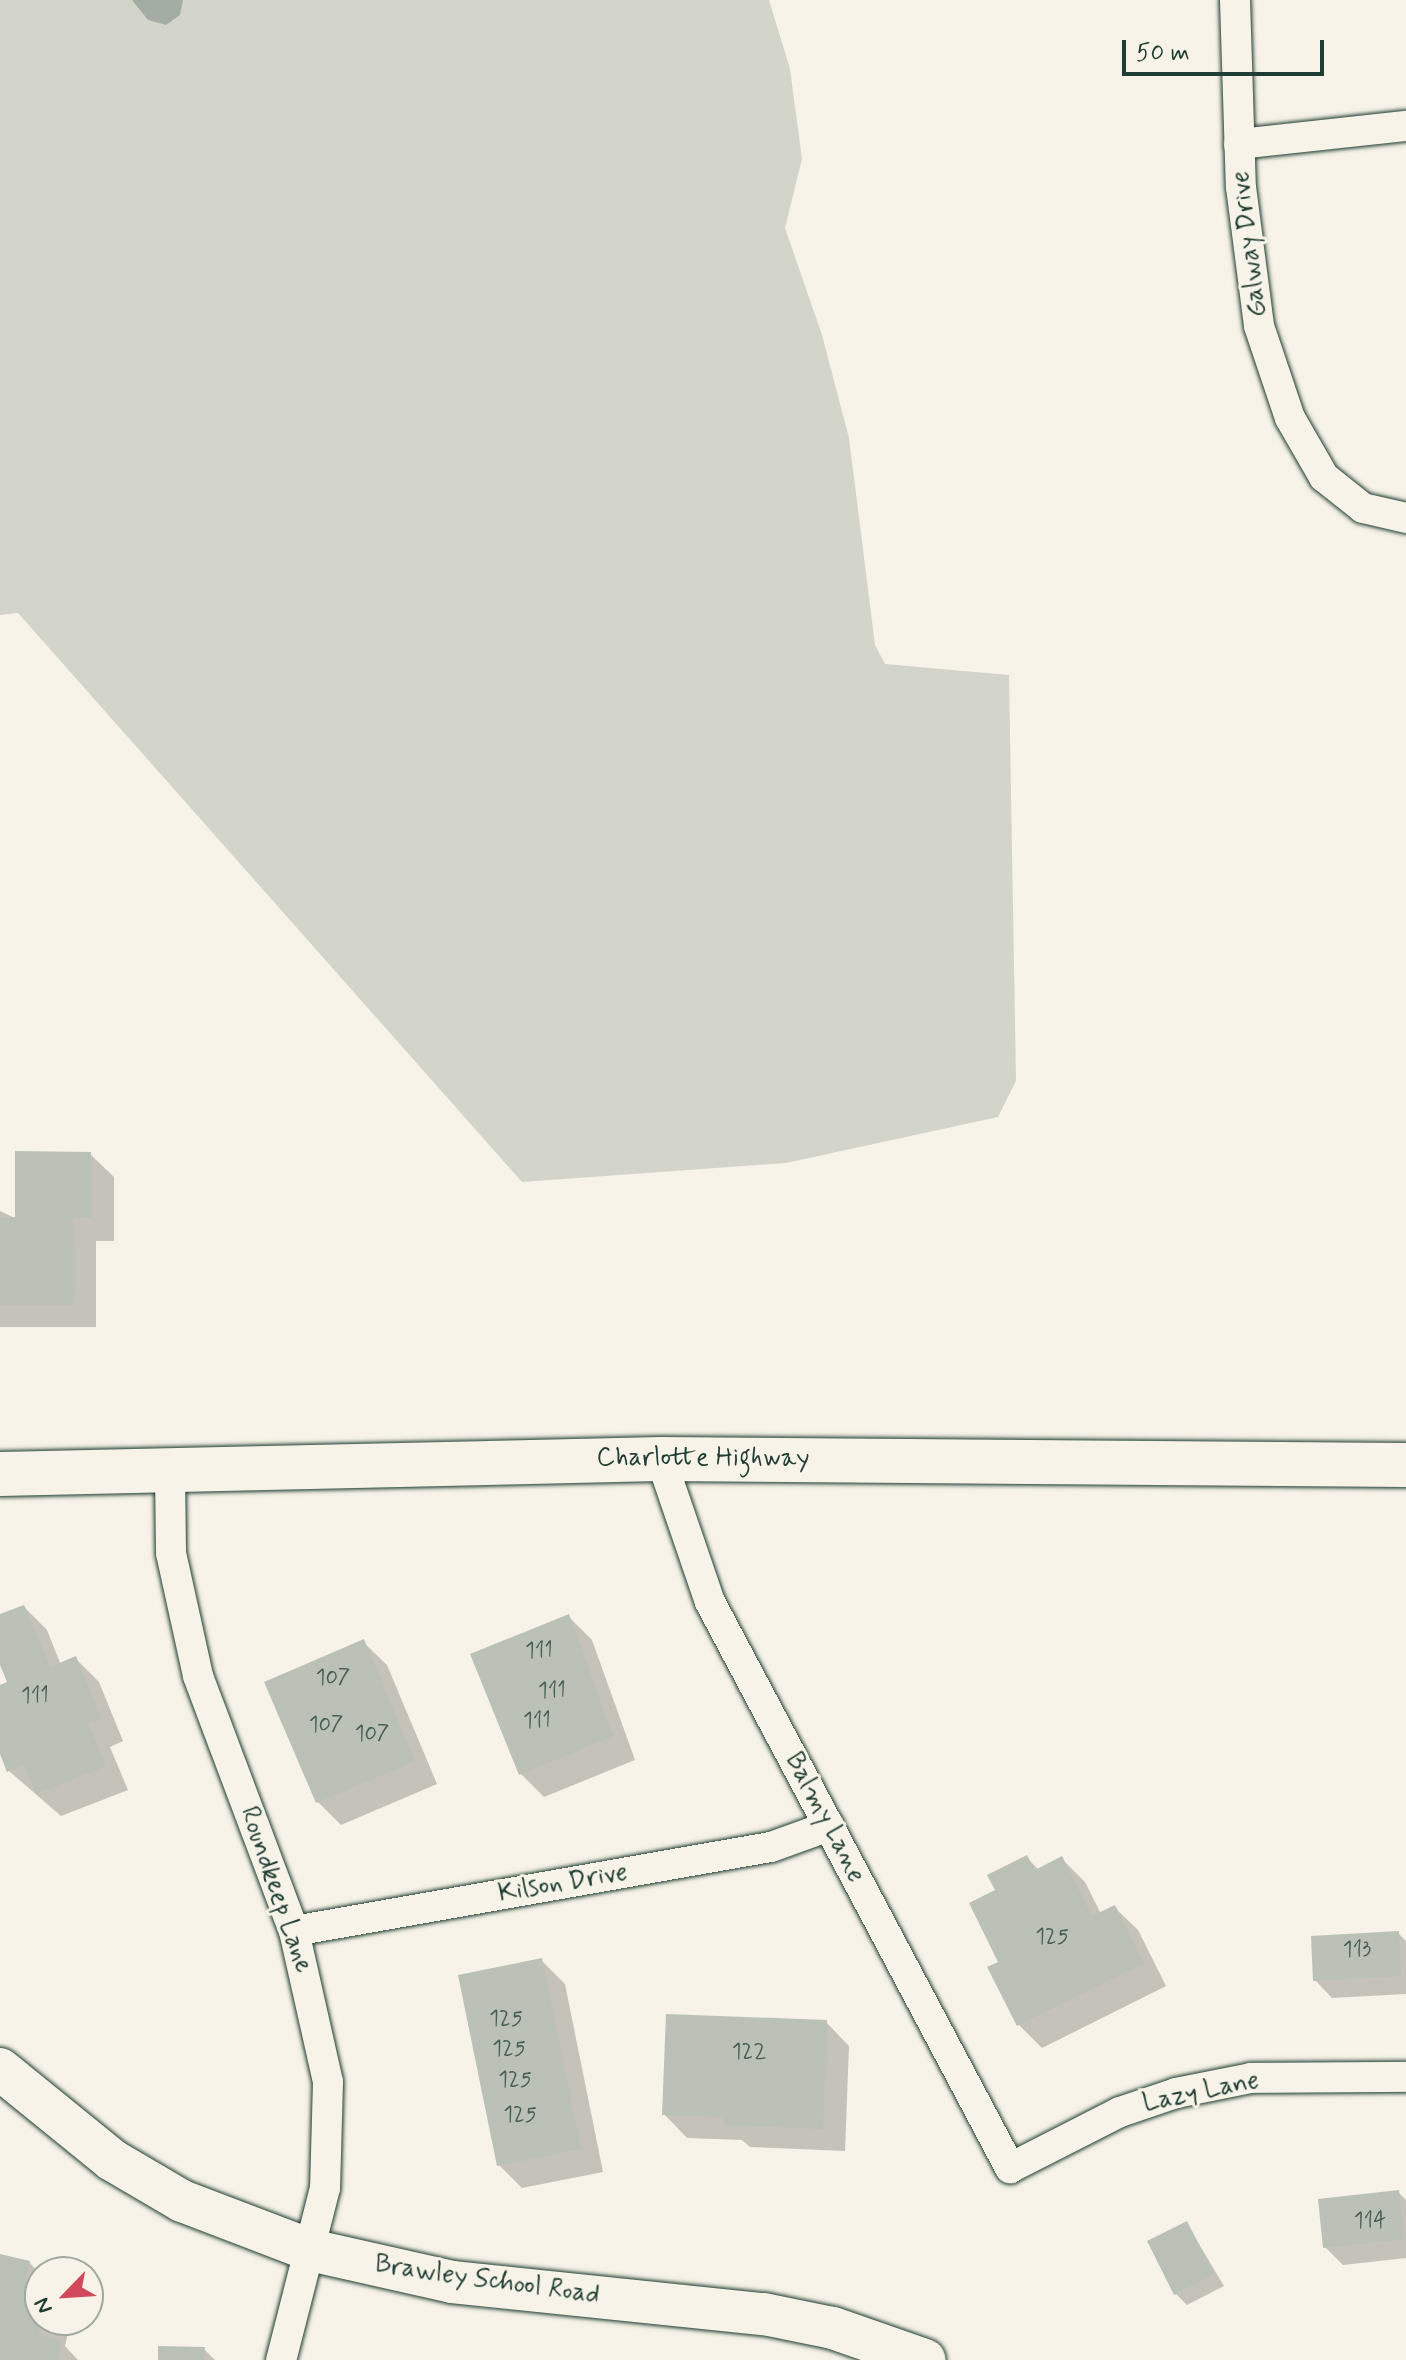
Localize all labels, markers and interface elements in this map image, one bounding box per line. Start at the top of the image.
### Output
scale bar [1126,24,1328,74]
text: 50 m [1136,38,1190,69]
street label: Galway Drive [1226,170,1274,318]
street label: Charlotte Highway [598,1443,808,1475]
house number: 111 [525,1639,553,1665]
house number: 107 [316,1666,350,1692]
house number: 111 [538,1679,566,1705]
house number: 111 [21,1684,49,1710]
house number: 111 [523,1709,551,1735]
house number: 107 [309,1713,343,1739]
house number: 107 [355,1722,389,1748]
street label: Balmy Lane [778,1749,870,1887]
street label: Roundkeep Lane [232,1802,318,1978]
street label: Kilson Drive [497,1857,629,1911]
house number: 125 [1035,1925,1069,1951]
house number: 113 [1343,1938,1371,1964]
house number: 125 [489,2007,523,2033]
house number: 125 [492,2037,526,2063]
house number: 122 [732,2040,766,2066]
street label: Lazy Lane [1140,2065,1262,2121]
house number: 125 [498,2068,532,2094]
house number: 125 [503,2103,537,2129]
house number: 114 [1354,2209,1386,2235]
street label: Brawley School Road [373,2250,601,2312]
north arrow [24,2256,104,2336]
text: N [28,2293,60,2318]

